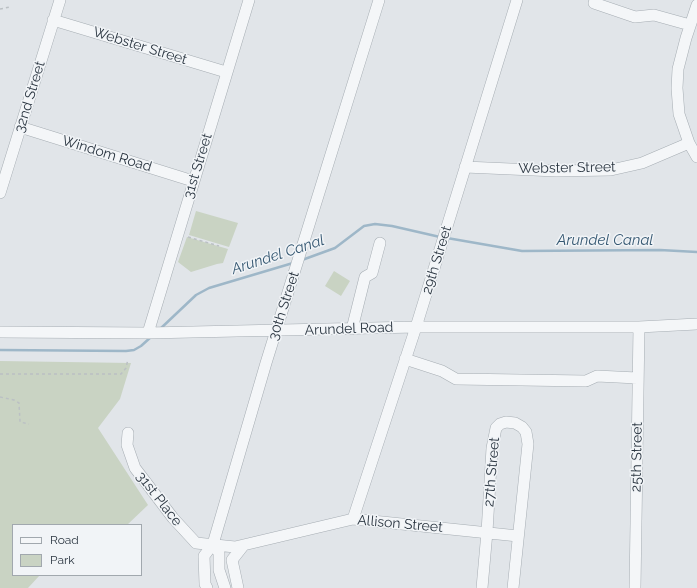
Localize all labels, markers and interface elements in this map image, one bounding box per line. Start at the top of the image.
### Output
street label: Webster Street [91,24,189,68]
street label: 32nd Street [11,59,49,135]
street label: 31st Street [180,131,216,201]
street label: Windom Road [60,132,154,176]
street label: Webster Street [518,159,616,177]
street label: 29th Street [419,224,455,296]
water label: Arundel Canal [557,231,653,249]
water label: Arundel Canal [229,232,327,278]
street label: 30th Street [265,270,303,342]
street label: Arundel Road [304,319,394,339]
street label: 25th Street [628,422,646,492]
street label: 27th Street [481,436,503,508]
street label: 31st Place [133,468,185,530]
street label: Allison Street [357,512,443,536]
legend [12,524,142,576]
text: Road [50,533,79,547]
text: Park [50,553,75,567]

